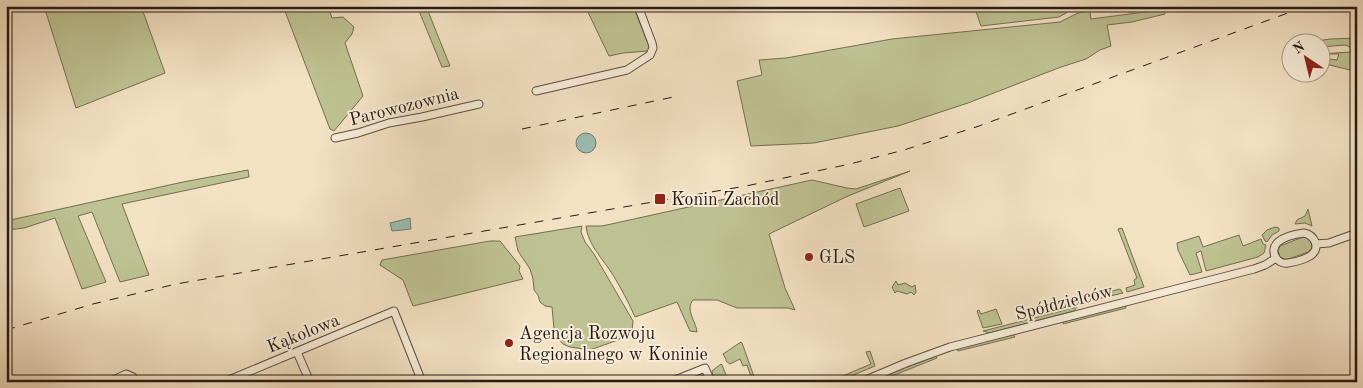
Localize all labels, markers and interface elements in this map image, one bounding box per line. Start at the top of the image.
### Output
north arrow [1280,32,1330,82]
text: N [1291,39,1308,57]
street label: Parowozownia [348,85,461,129]
place label: Konin Zachód [671,191,779,209]
marker: Konin Zachód [653,192,667,206]
place label: GLS [819,249,855,267]
marker: GLS [803,251,815,263]
street label: Spółdzielców [1013,282,1115,324]
street label: Kąkolowa [265,311,342,357]
place label: Agencja Rozwoju Regionalnego w Koninie [519,325,708,364]
marker: Agencja Rozwoju Regionalnego w Koninie [503,337,515,349]

